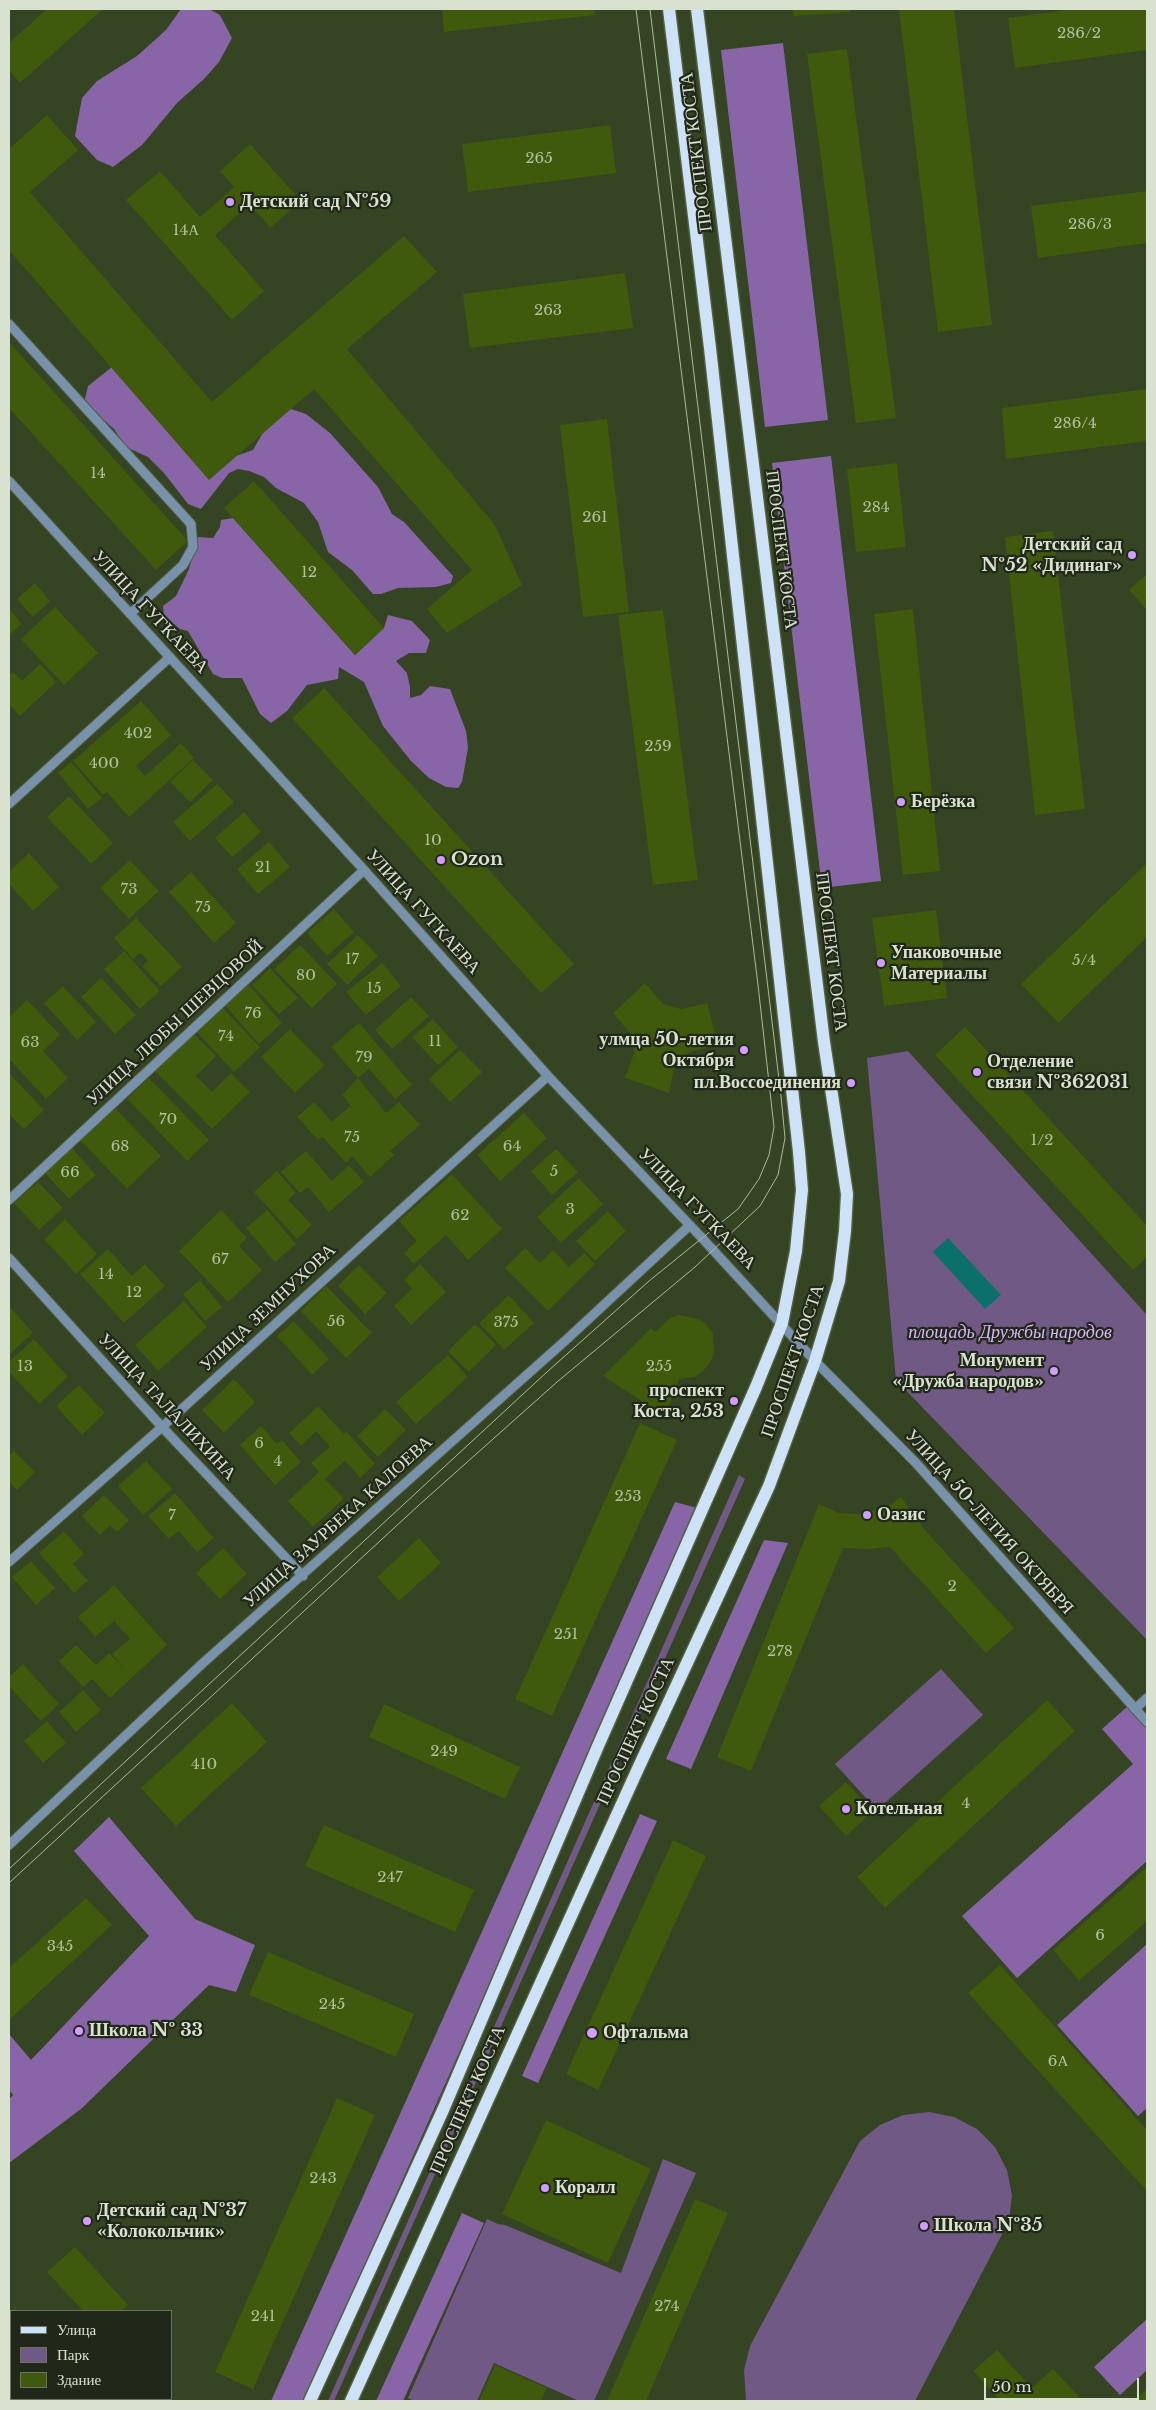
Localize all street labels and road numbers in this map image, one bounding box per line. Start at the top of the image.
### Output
street label: ПРОСПЕКТ КОСТА [677,71,717,233]
street label: ПРОСПЕКТ КОСТА [761,469,801,631]
street label: УЛИЦА ГУГКАЕВА [87,546,213,678]
street label: УЛИЦА ГУГКАЕВА [361,845,485,979]
street label: ПРОСПЕКТ КОСТА [811,871,851,1033]
street label: УЛИЦА ЛЮБЫ ШЕВЦОВОЙ [82,935,268,1111]
street label: УЛИЦА ГУГКАЕВА [633,1144,761,1274]
street label: УЛИЦА ЗЕМНУХОВА [196,1239,340,1377]
street label: ПРОСПЕКТ КОСТА [757,1282,829,1440]
street label: УЛИЦА ТАЛАЛИХИНА [93,1329,241,1485]
street label: УЛИЦА 50-ЛЕТИЯ ОКТЯБРЯ [900,1425,1078,1619]
street label: УЛИЦА ЗАУРБЕКА КАЛОЕВА [239,1431,437,1613]
street label: ПРОСПЕКТ КОСТА [592,1654,680,1808]
street label: ПРОСПЕКТ КОСТА [425,2022,511,2178]

